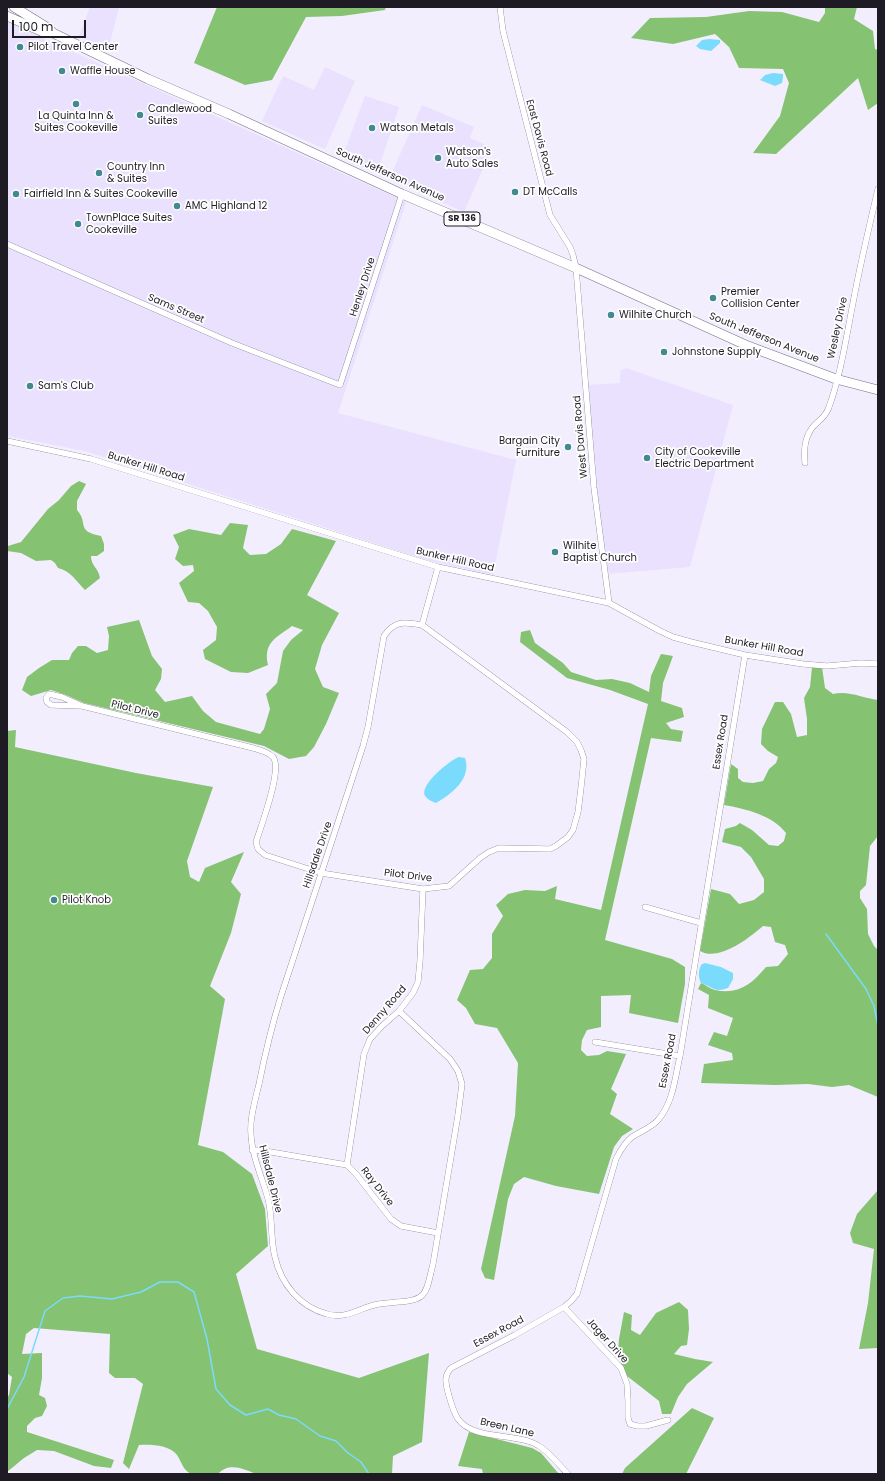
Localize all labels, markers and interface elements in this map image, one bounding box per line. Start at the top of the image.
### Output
scale bar [14,12,88,38]
text: 100 m [19,18,53,35]
place label: Pilot Travel Center [28,41,118,53]
marker: Pilot Travel Center [15,42,25,52]
place label: Waffle House [70,65,136,77]
marker: Waffle House [57,66,67,76]
street label: East Davis Road [523,98,555,178]
marker: La Quinta Inn & Suites Cookeville [71,99,81,109]
place label: Candlewood Suites [148,103,212,126]
place label: La Quinta Inn & Suites Cookeville [34,110,118,134]
marker: Candlewood Suites [135,110,145,120]
place label: Watson Metals [380,122,454,134]
marker: Watson Metals [367,123,377,133]
street label: South Jefferson Avenue [334,146,446,204]
place label: Watson's Auto Sales [446,146,498,170]
marker: Watson's Auto Sales [433,153,443,163]
place label: Country Inn & Suites [107,161,165,184]
marker: Country Inn & Suites [94,168,104,178]
place label: DT McCalls [523,186,577,198]
marker: DT McCalls [510,187,520,197]
place label: Fairfield Inn & Suites Cookeville [24,188,177,200]
marker: Fairfield Inn & Suites Cookeville [11,189,21,199]
place label: AMC Highland 12 [185,200,267,212]
marker: AMC Highland 12 [172,201,182,211]
place label: TownPlace Suites Cookeville [86,212,172,236]
road number: SR 136 [444,212,480,226]
marker: TownPlace Suites Cookeville [73,219,83,229]
street label: Henley Drive [348,256,378,318]
place label: Premier Collision Center [721,286,800,310]
street label: Sams Street [146,292,206,326]
marker: Premier Collision Center [708,293,718,303]
street label: Wesley Drive [826,296,850,360]
place label: Wilhite Church [619,309,692,321]
marker: Wilhite Church [606,310,616,320]
street label: South Jefferson Avenue [707,310,821,366]
place label: Johnstone Supply [672,346,761,358]
marker: Johnstone Supply [659,347,669,357]
place label: Sam's Club [38,380,94,392]
marker: Sam's Club [25,381,35,391]
street label: West Davis Road [571,395,591,479]
place label: Bargain City Furniture [499,435,560,458]
marker: Bargain City Furniture [563,442,573,452]
place label: City of Cookeville Electric Department [655,446,754,470]
street label: Bunker Hill Road [106,450,186,484]
marker: City of Cookeville Electric Department [642,453,652,463]
place label: Wilhite Baptist Church [563,540,637,564]
street label: Bunker Hill Road [415,545,495,575]
marker: Wilhite Baptist Church [550,547,560,557]
street label: Bunker Hill Road [724,634,804,660]
street label: Pilot Drive [110,698,160,722]
street label: Essex Road [711,714,731,770]
street label: Hillsdale Drive [301,820,335,890]
street label: Pilot Drive [383,867,433,885]
place label: Pilot Knob [62,894,111,906]
marker: Pilot Knob [49,895,59,905]
street label: Denny Road [361,983,409,1037]
street label: Essex Road [657,1033,679,1089]
street label: Hillsdale Drive [256,1144,284,1214]
street label: Ray Drive [358,1165,396,1209]
street label: Essex Road [472,1314,526,1350]
street label: Jager Drive [584,1316,630,1366]
street label: Breen Lane [479,1416,535,1440]

